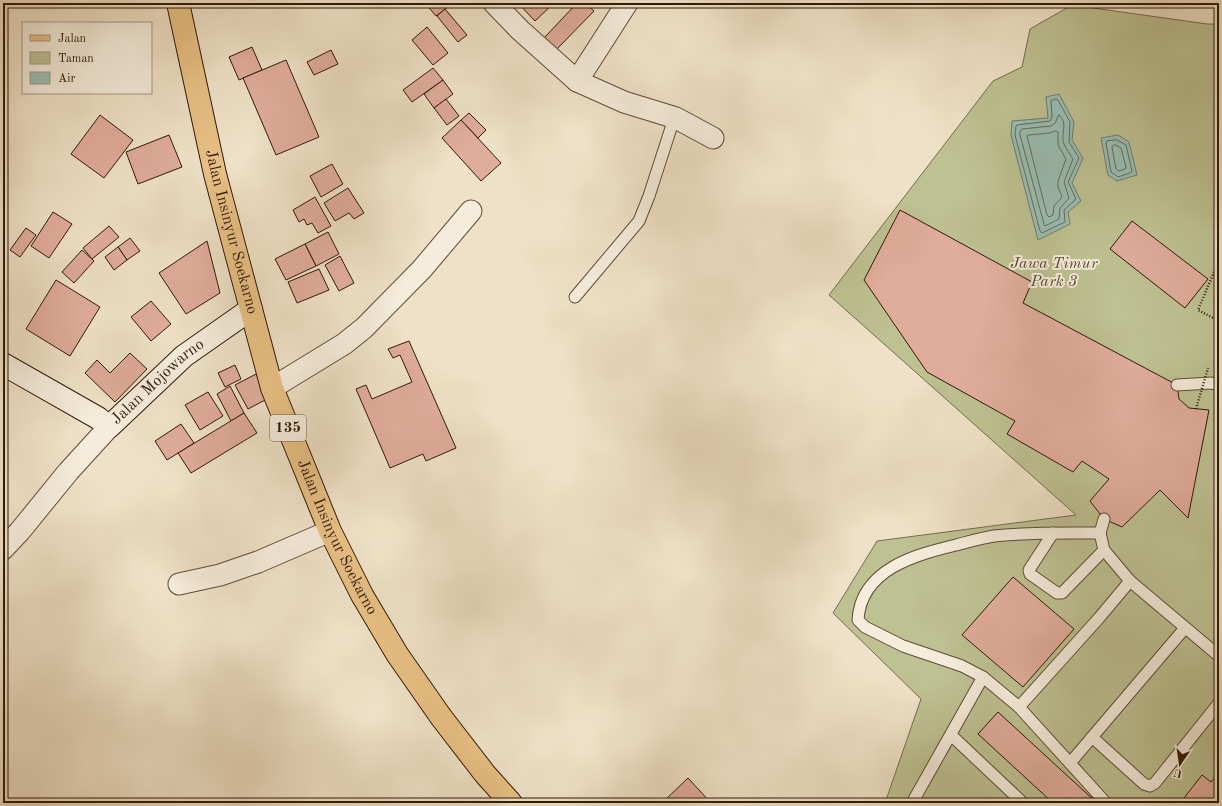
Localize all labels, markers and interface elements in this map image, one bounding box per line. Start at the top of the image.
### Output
legend [22,22,152,94]
text: Jalan [58,33,87,45]
text: Taman [58,53,94,65]
text: Air [58,73,75,85]
street label: Jalan Insinyur Soekarno [202,148,260,316]
park label: Jawa Timur Park 3 [1010,256,1099,290]
street label: Jalan Mojowarno [109,336,207,428]
road number: 135 [270,415,306,441]
street label: Jalan Insinyur Soekarno [294,457,380,618]
north arrow [1160,744,1200,784]
text: U [1172,766,1184,779]

